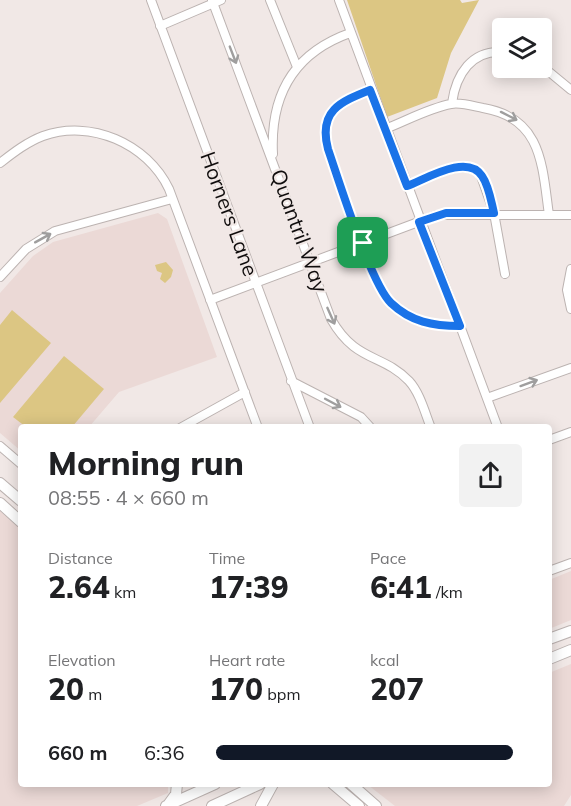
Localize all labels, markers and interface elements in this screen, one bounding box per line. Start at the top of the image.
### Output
map controls [492,18,552,78]
button: layers [492,18,552,78]
one-way arrow [228,45,239,63]
one-way arrow [500,110,517,122]
street label: Horners Lane [195,148,264,279]
street label: Quantril Way [266,165,334,296]
pin [337,217,388,268]
icon: arrive [346,226,379,259]
one-way arrow [34,232,51,244]
one-way arrow [325,306,337,324]
one-way arrow [519,376,538,387]
one-way arrow [323,398,341,409]
text: Morning run [48,442,244,483]
button: share [459,444,522,507]
text: 08:55 · 4 × 660 m [48,485,209,510]
text: Distance [48,548,113,568]
text: Time [209,548,245,568]
text: Pace [370,548,406,568]
text: 2.64 [48,568,110,606]
text: 17:39 [209,568,289,606]
text: 6:41 [370,568,432,606]
text: km [110,582,136,602]
text: /km [432,582,463,602]
text: Elevation [48,650,116,670]
text: Heart rate [209,650,285,670]
text: kcal [370,650,399,670]
text: 20 [48,670,84,708]
text: 170 [209,670,263,708]
text: 207 [370,670,424,708]
text: m [84,684,102,704]
text: bpm [263,684,300,704]
text: 660 m [48,740,107,765]
text: 6:36 [144,740,185,765]

